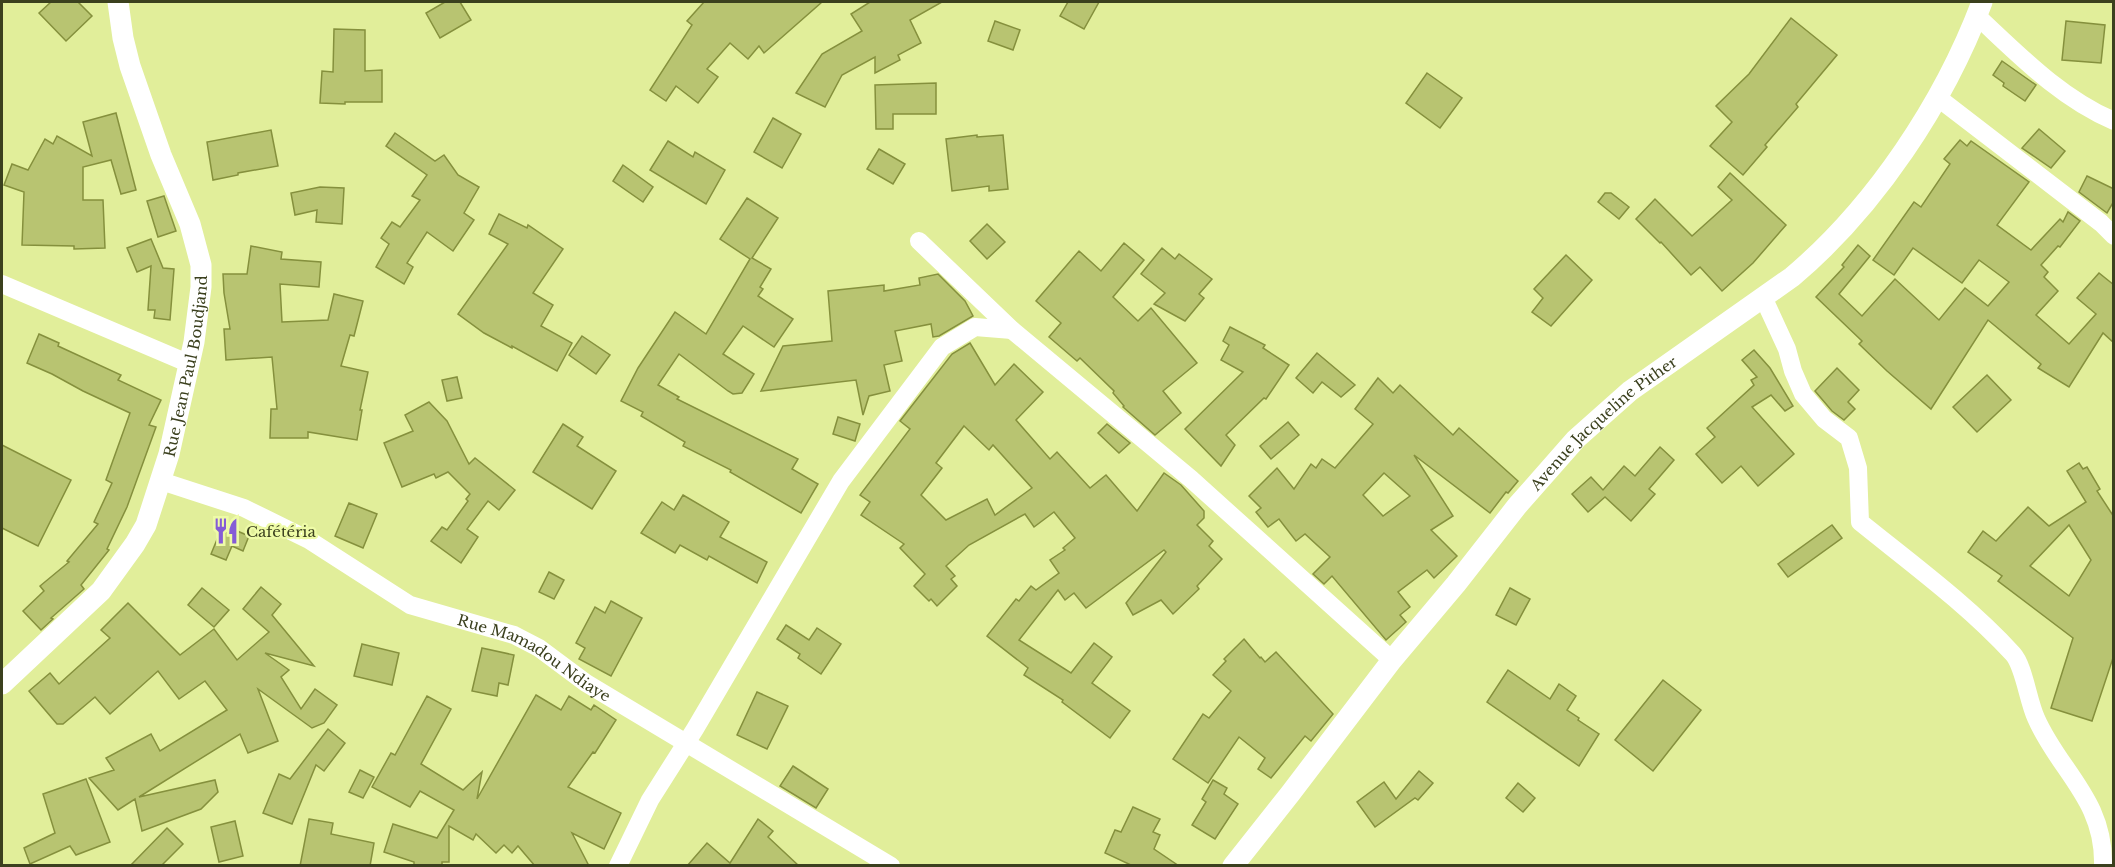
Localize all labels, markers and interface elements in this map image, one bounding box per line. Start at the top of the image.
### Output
street label: Rue Jean Paul Boudjand [159,275,211,459]
street label: Avenue Jacqueline Pither [1525,351,1681,495]
restaurant icon: Cafétéria [211,516,241,546]
place label: Cafétéria [246,522,316,541]
street label: Rue Mamadou Ndiaye [455,610,614,705]

